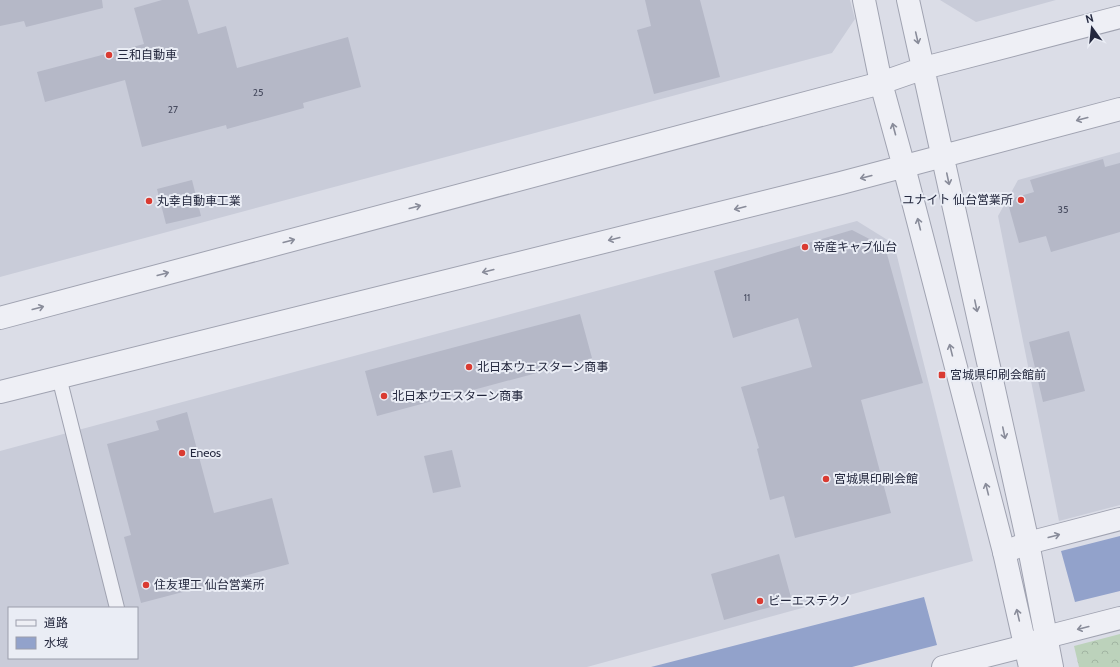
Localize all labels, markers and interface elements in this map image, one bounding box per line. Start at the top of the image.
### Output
north arrow [1072,8,1112,48]
text: N [1084,11,1095,26]
one-way arrow [913,31,921,44]
place label: 三和自動車 [117,47,177,62]
marker: 三和自動車 [104,50,114,60]
house number: 25 [253,86,263,99]
house number: 27 [168,103,178,116]
one-way arrow [1076,116,1089,123]
one-way arrow [890,123,897,136]
one-way arrow [944,172,952,185]
one-way arrow [860,173,873,181]
place label: ユナイト 仙台営業所 [902,192,1013,207]
place label: 丸幸自動車工業 [157,193,241,208]
marker: ユナイト 仙台営業所 [1016,195,1026,205]
marker: 丸幸自動車工業 [144,196,154,206]
one-way arrow [408,203,421,210]
house number: 35 [1058,203,1068,216]
one-way arrow [734,205,747,212]
one-way arrow [915,217,922,230]
one-way arrow [282,236,295,244]
one-way arrow [608,236,621,244]
place label: 帝産キャブ仙台 [813,239,897,254]
marker: 帝産キャブ仙台 [800,242,810,252]
one-way arrow [482,267,495,275]
one-way arrow [157,270,170,277]
house number: 11 [744,291,750,304]
one-way arrow [972,299,980,312]
one-way arrow [31,303,44,311]
one-way arrow [947,343,955,356]
place label: 北日本ウェスターン商事 [477,359,608,374]
marker: 北日本ウェスターン商事 [464,362,474,372]
place label: 宮城県印刷会館前 [950,367,1046,382]
marker: 宮城県印刷会館前 [937,370,947,380]
place label: 北日本ウエスターン商事 [392,388,523,403]
marker: 北日本ウエスターン商事 [379,391,389,401]
one-way arrow [1000,426,1008,439]
place label: Eneos [190,445,221,460]
marker: Eneos [177,448,187,458]
place label: 宮城県印刷会館 [834,471,918,486]
marker: 宮城県印刷会館 [821,474,831,484]
one-way arrow [983,483,991,496]
one-way arrow [1047,532,1060,539]
place label: 住友理工 仙台営業所 [154,577,265,592]
marker: 住友理工 仙台営業所 [141,580,151,590]
place label: ビーエステクノ [768,593,851,608]
marker: ビーエステクノ [755,596,765,606]
legend [8,607,138,659]
one-way arrow [1013,609,1021,622]
text: 道路 [44,615,68,630]
one-way arrow [1077,624,1090,632]
text: 水域 [44,635,68,650]

